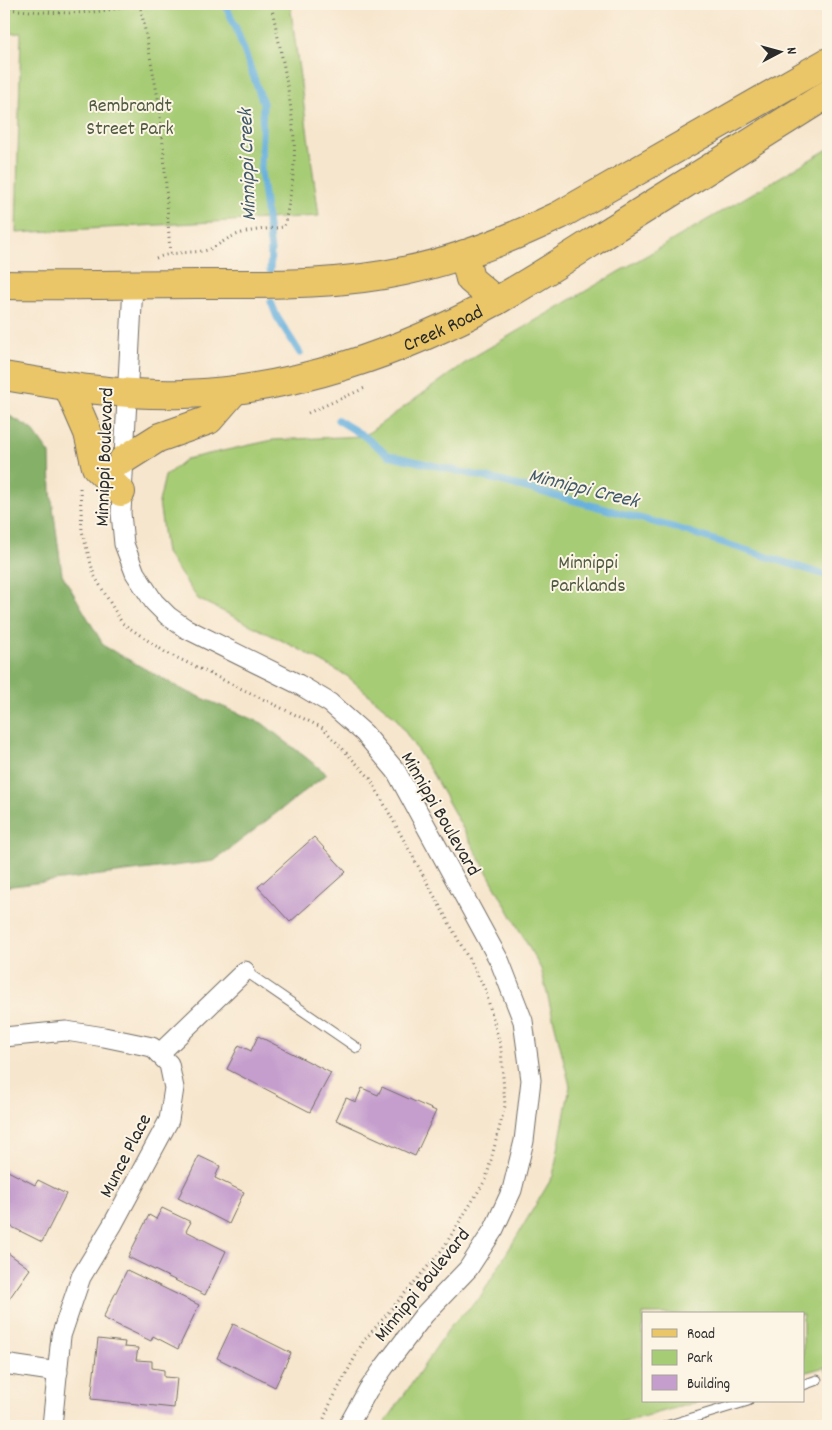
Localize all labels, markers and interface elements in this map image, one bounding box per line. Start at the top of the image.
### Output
north arrow [754,28,804,78]
text: N [781,46,801,55]
park label: Rembrandt Street Park [86,93,174,144]
water label: Minnippi Creek [232,106,266,222]
street label: Creek Road [399,299,489,360]
street label: Minnippi Boulevard [90,387,122,527]
water label: Minnippi Creek [525,462,644,519]
park label: Minnippi Parklands [550,550,626,601]
street label: Minnippi Boulevard [392,747,486,882]
street label: Munce Place [94,1109,160,1203]
street label: Minnippi Boulevard [369,1223,478,1349]
legend [642,1312,804,1402]
text: Road [687,1324,715,1346]
text: Park [687,1348,713,1370]
text: Building [687,1374,730,1396]

